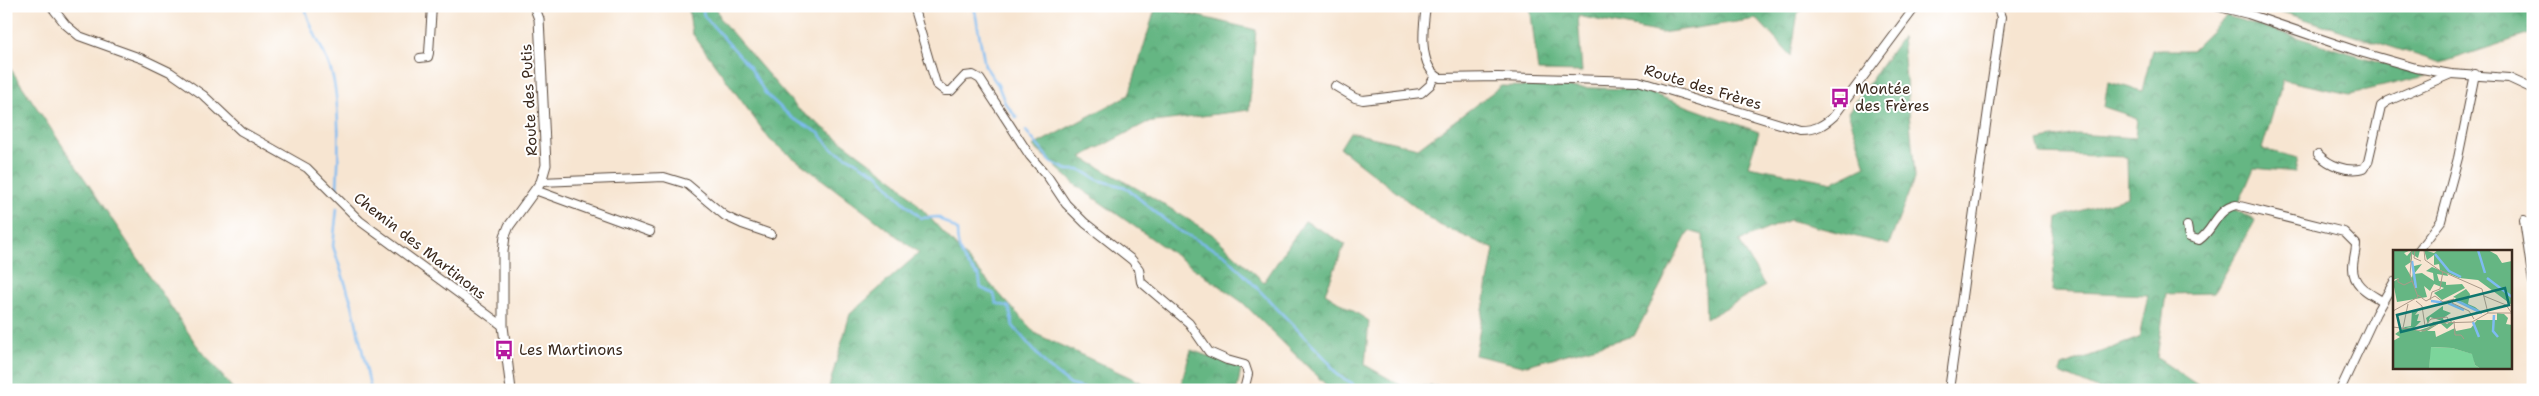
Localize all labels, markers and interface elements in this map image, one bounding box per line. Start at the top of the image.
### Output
street label: Route des Putis [516,43,542,157]
street label: Route des Frères [1642,60,1764,114]
place label: Montée des Frères [1855,79,1929,116]
bus stop icon: Montée des Frères [1829,87,1851,109]
street label: Chemin des Martinons [350,188,490,304]
inset map [2393,250,2512,368]
bus stop icon: Les Martinons [493,339,515,361]
place label: Les Martinons [519,340,623,360]

